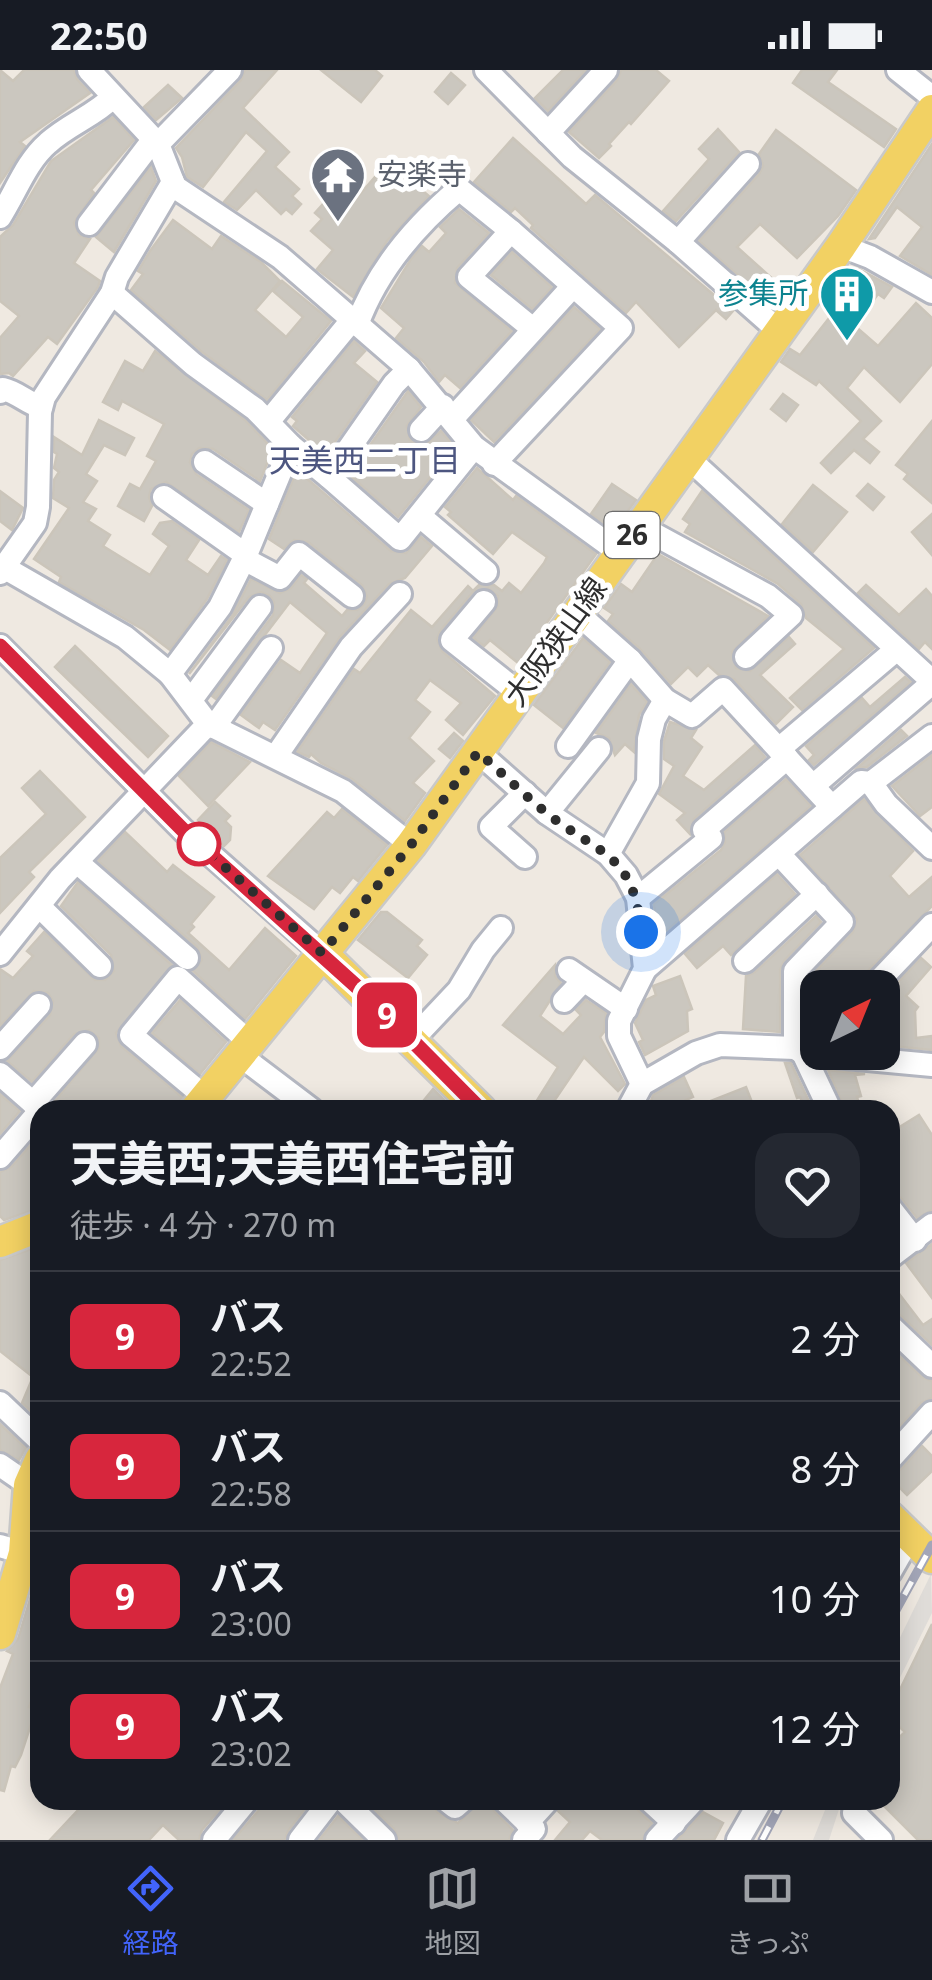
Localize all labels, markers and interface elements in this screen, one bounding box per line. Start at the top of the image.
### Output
text: 22:50 [50,9,148,61]
temple icon: 安楽寺 [308,145,368,224]
place label: 安楽寺 [377,153,467,194]
building icon: 参集所 [817,264,877,343]
place label: 参集所 [718,272,808,313]
district label: 天美西二丁目 [269,438,461,481]
road number: 26 [604,512,660,558]
street label: 大阪狭山線 [494,568,615,714]
unlabelled marker [178,823,220,865]
your location [616,907,666,957]
north arrow [800,970,900,1070]
map controls [800,970,900,1070]
line badge: 9 [354,982,420,1048]
text: 9 [377,992,397,1039]
text: 天美西;天美西住宅前 [70,1130,516,1195]
button: heart [755,1133,860,1238]
text: 徒歩 · 4 分 · 270 m [70,1203,336,1246]
text: バス [210,1290,286,1342]
text: 2 分 [790,1312,860,1364]
text: 9 [115,1313,135,1360]
text: 22:52 [210,1342,292,1385]
text: バス [210,1420,286,1472]
text: 8 分 [790,1442,860,1494]
text: 9 [115,1443,135,1490]
text: 22:58 [210,1472,292,1515]
text: バス [210,1550,286,1602]
text: 10 分 [769,1572,860,1624]
text: 9 [115,1573,135,1620]
text: 23:00 [210,1602,292,1645]
text: バス [210,1680,286,1732]
text: 12 分 [769,1702,860,1754]
text: 9 [115,1703,135,1750]
text: 23:02 [210,1732,292,1775]
tab: 経路 [123,1861,179,1961]
tab: 地図 [425,1861,481,1961]
tab: きっぷ [726,1861,809,1961]

